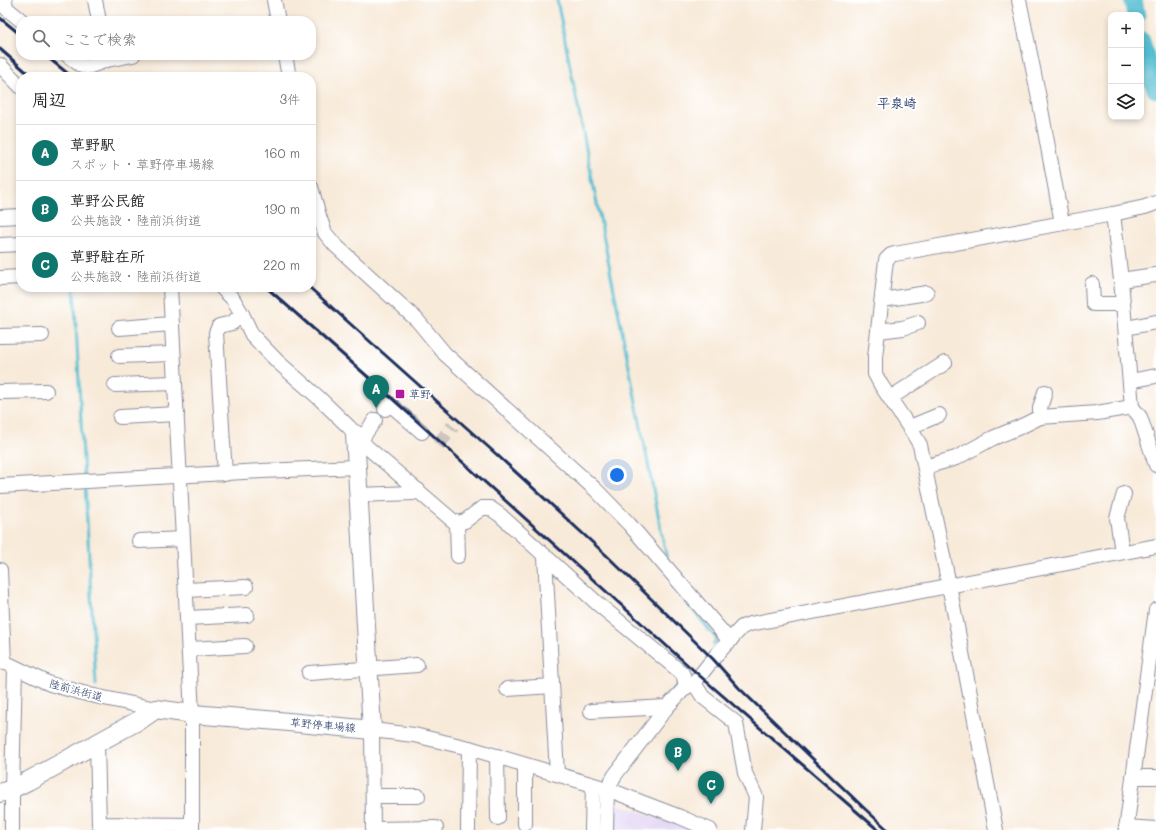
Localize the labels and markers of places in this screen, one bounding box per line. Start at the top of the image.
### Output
pin: A [363,375,389,408]
place label: 草野 [409,386,431,401]
marker: 草野 [394,388,406,400]
pin: B [665,738,691,771]
pin: C [698,771,724,804]

